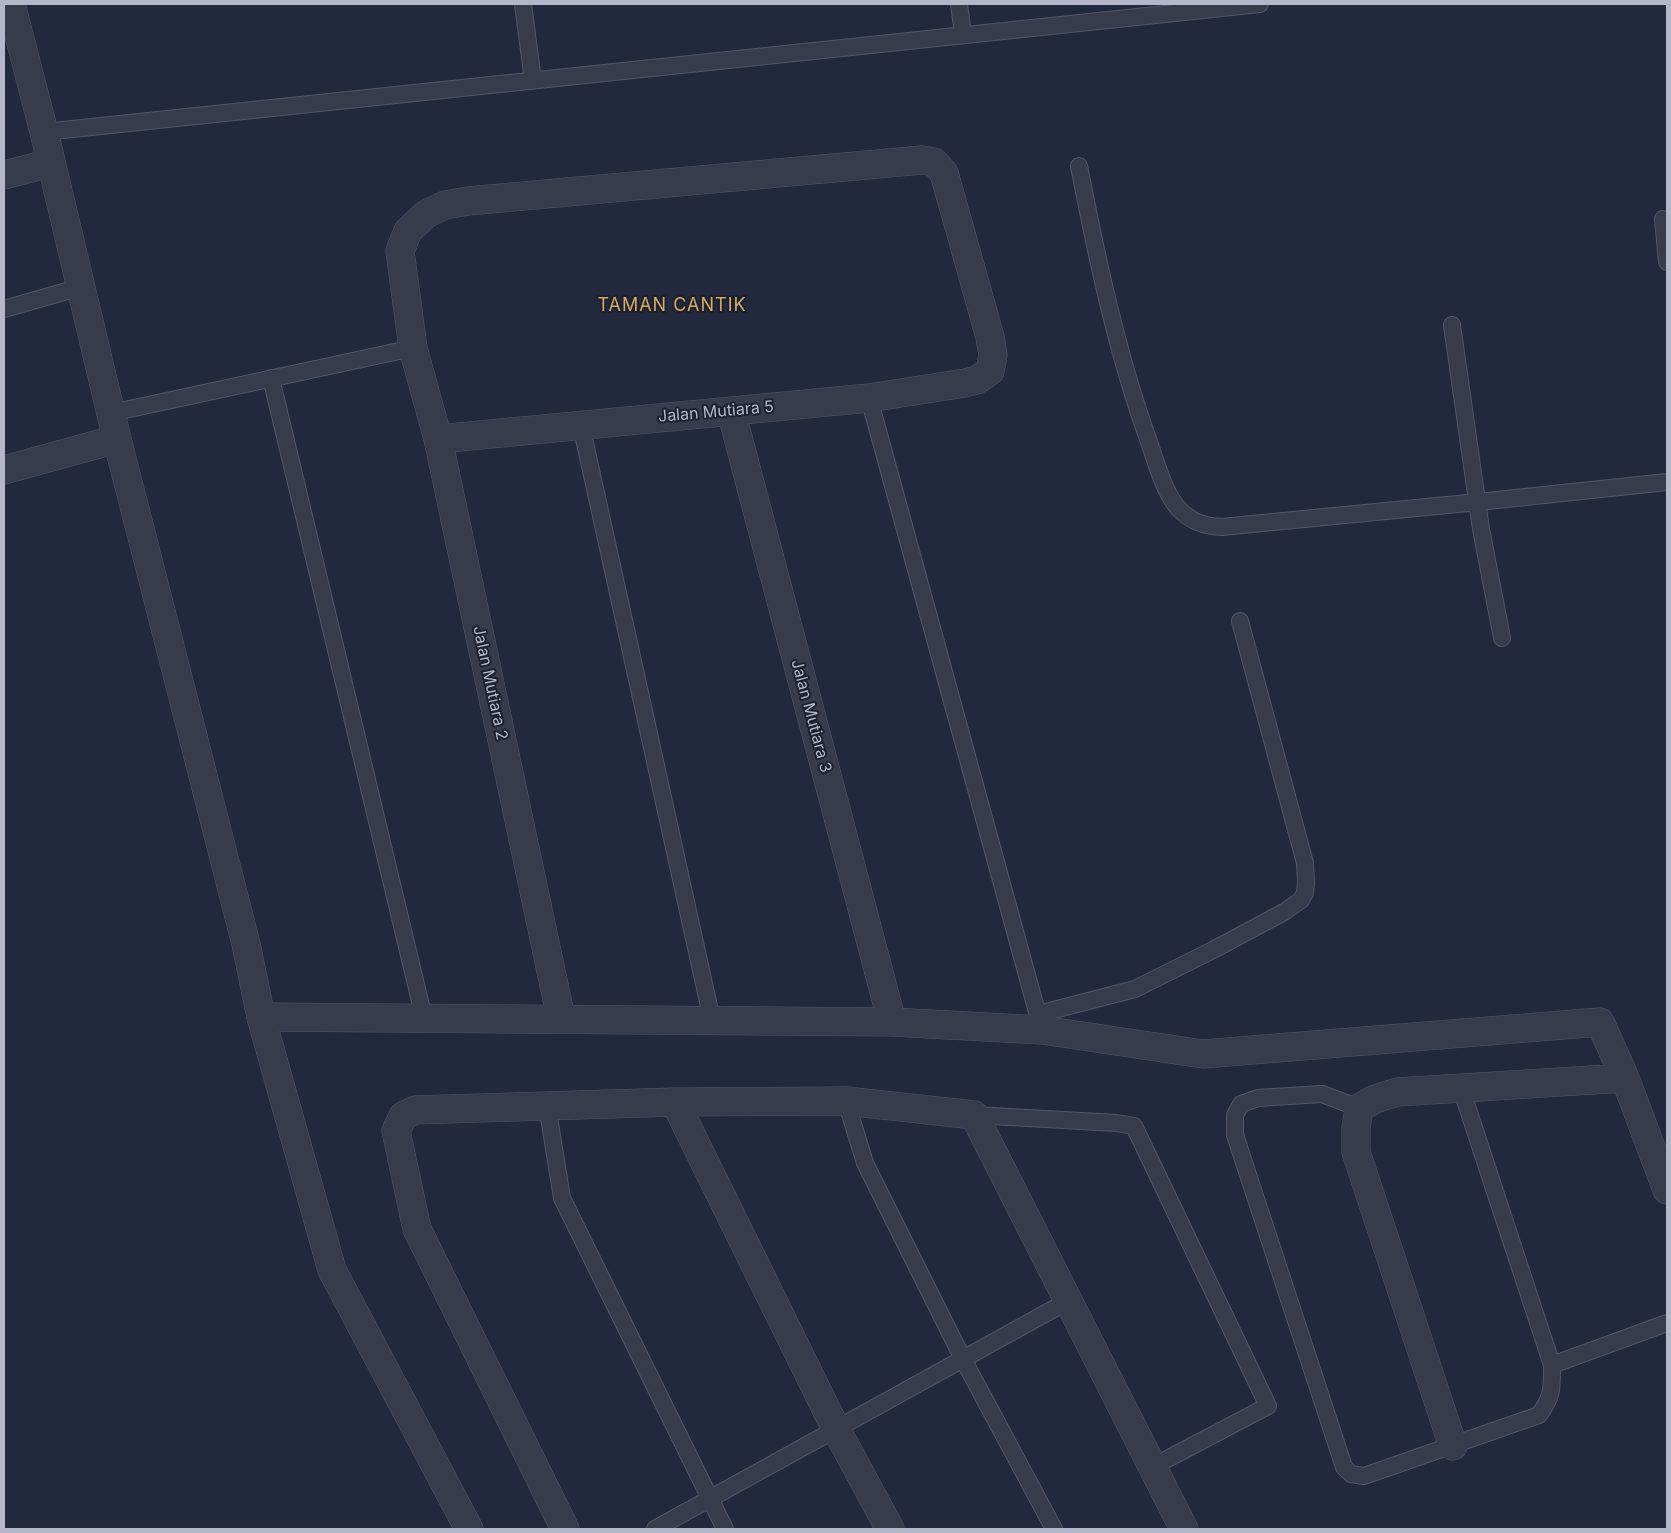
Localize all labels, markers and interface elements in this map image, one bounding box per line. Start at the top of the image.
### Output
district label: TAMAN CANTIK [596,295,748,317]
street label: Jalan Mutiara 5 [657,397,775,427]
street label: Jalan Mutiara 2 [469,624,511,742]
street label: Jalan Mutiara 3 [787,657,835,775]

